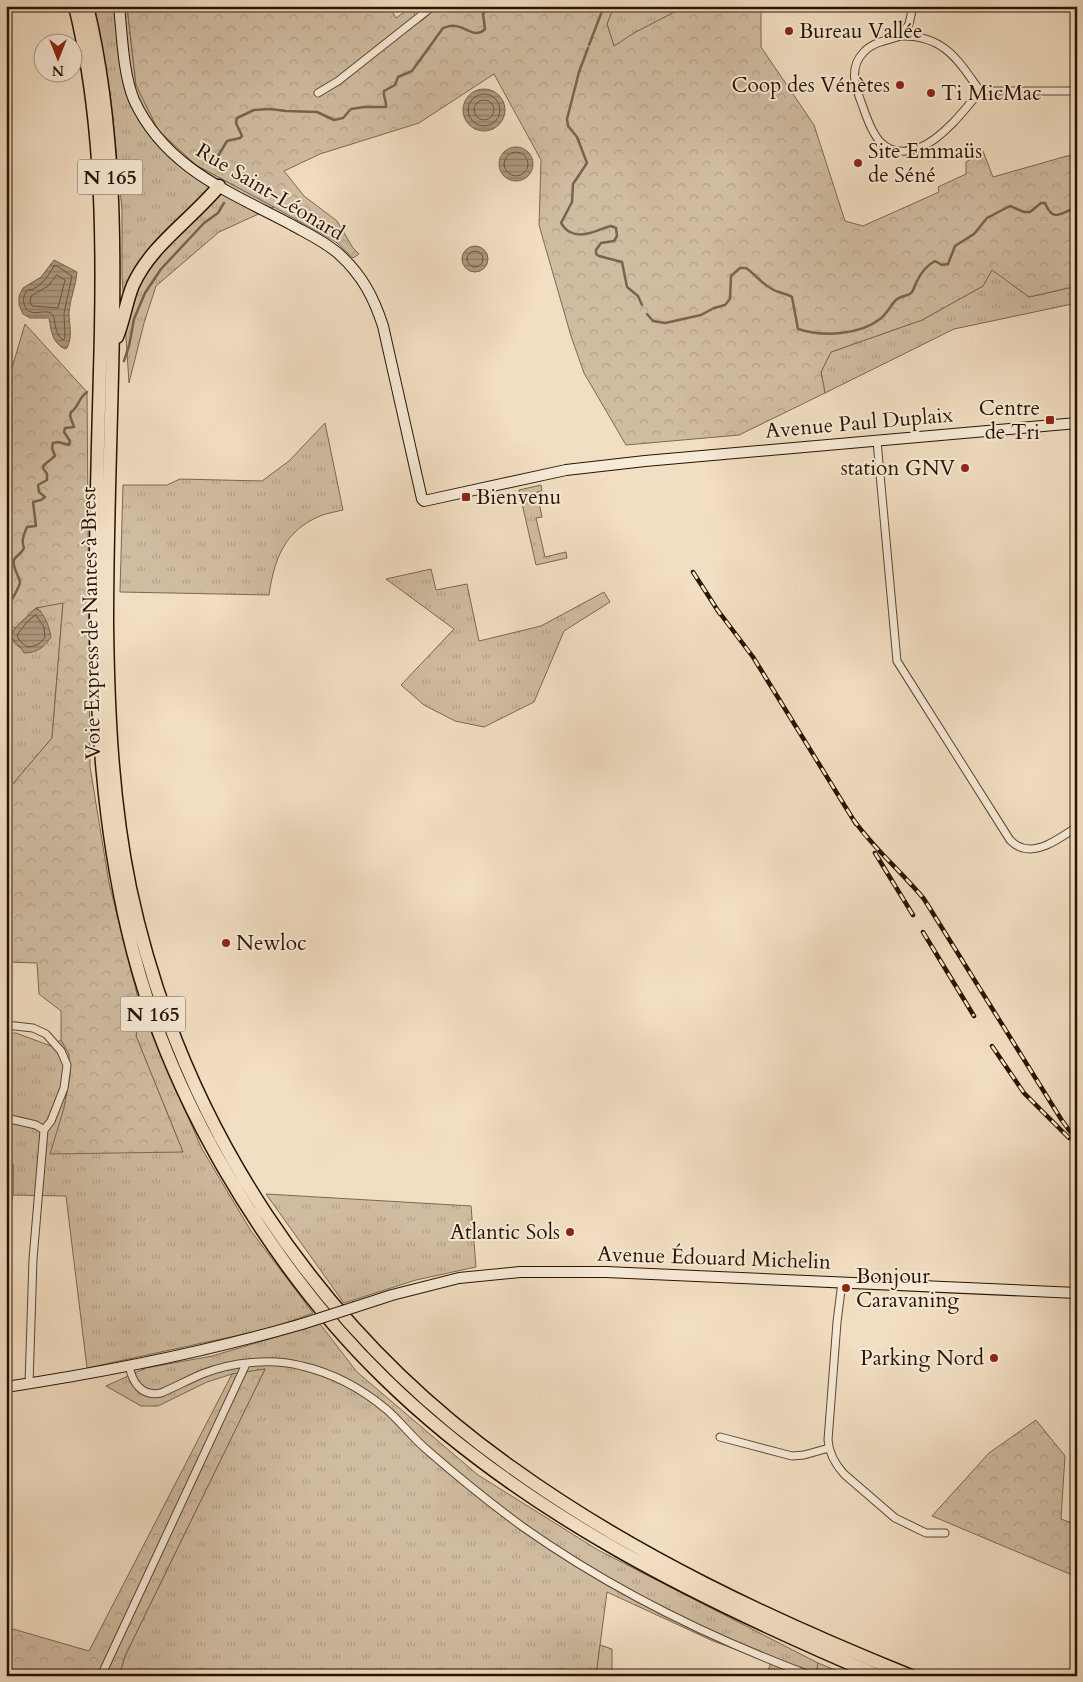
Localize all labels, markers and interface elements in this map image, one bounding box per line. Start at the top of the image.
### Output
place label: Bureau Vallée [799,17,923,46]
marker: Bureau Vallée [783,25,795,37]
north arrow [32,32,82,82]
text: N [52,61,64,80]
place label: Coop des Vénètes [731,71,890,100]
marker: Coop des Vénètes [894,79,906,91]
place label: Ti MicMac [941,79,1042,108]
marker: Ti MicMac [925,87,937,99]
street label: Rue Saint-Léonard [190,136,350,248]
place label: Site Emmaüs de Séné [868,137,982,190]
marker: Site Emmaüs de Séné [852,157,864,169]
road number: N 165 [78,160,142,194]
place label: Centre de Tri [979,394,1040,447]
street label: Avenue Paul Duplaix [764,400,955,446]
marker: Centre de Tri [1044,414,1056,426]
place label: station GNV [841,454,956,483]
marker: station GNV [959,462,971,474]
place label: Bienvenu [476,483,561,512]
street label: Voie Express de Nantes à Brest [74,486,108,760]
marker: Bienvenu [460,491,472,503]
place label: Newloc [236,929,307,958]
marker: Newloc [220,937,232,949]
road number: N 165 [120,996,186,1032]
place label: Atlantic Sols [450,1218,560,1247]
marker: Atlantic Sols [564,1226,576,1238]
street label: Avenue Édouard Michelin [597,1239,831,1277]
place label: Bonjour Caravaning [856,1262,959,1315]
marker: Bonjour Caravaning [840,1282,852,1294]
place label: Parking Nord [860,1344,984,1373]
marker: Parking Nord [988,1352,1000,1364]

